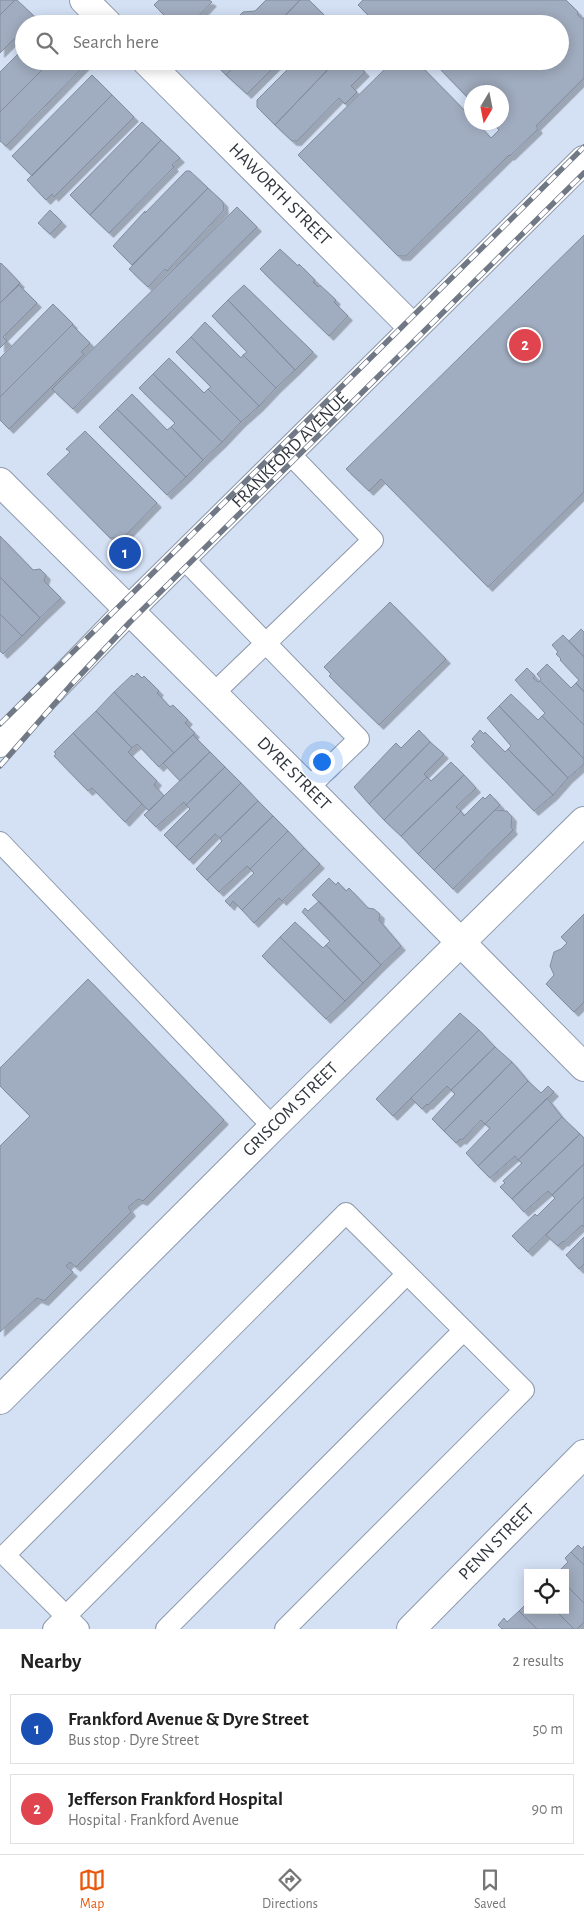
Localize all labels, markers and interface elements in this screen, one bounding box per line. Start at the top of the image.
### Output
search box [15,15,569,70]
icon: search [33,29,61,57]
text: Search here [73,33,159,52]
north arrow [464,85,509,130]
street label: HAWORTH STREET [225,140,334,249]
pin: 2 [509,326,541,364]
street label: FRANKFORD AVENUE [229,389,352,512]
pin: 1 [109,534,141,572]
street label: DYRE STREET [253,734,334,814]
your location [309,749,335,775]
street label: GRISCOM STREET [240,1059,342,1160]
street label: PENN STREET [456,1501,538,1584]
map controls [524,1569,569,1614]
button: locate [524,1569,569,1614]
text: Nearby [20,1651,81,1672]
text: 2 results [512,1653,564,1669]
text: Frankford Avenue & Dyre Street [68,1710,309,1729]
text: 1 [34,1721,40,1737]
text: 50 m [532,1721,563,1737]
text: Bus stop · Dyre Street [68,1732,199,1748]
text: Jefferson Frankford Hospital [68,1790,283,1809]
text: 2 [33,1801,41,1817]
text: 90 m [532,1801,563,1817]
text: Hospital · Frankford Avenue [68,1812,239,1828]
tab: Map [78,1866,106,1913]
tab: Directions [262,1866,318,1913]
tab: Saved [474,1866,506,1913]

